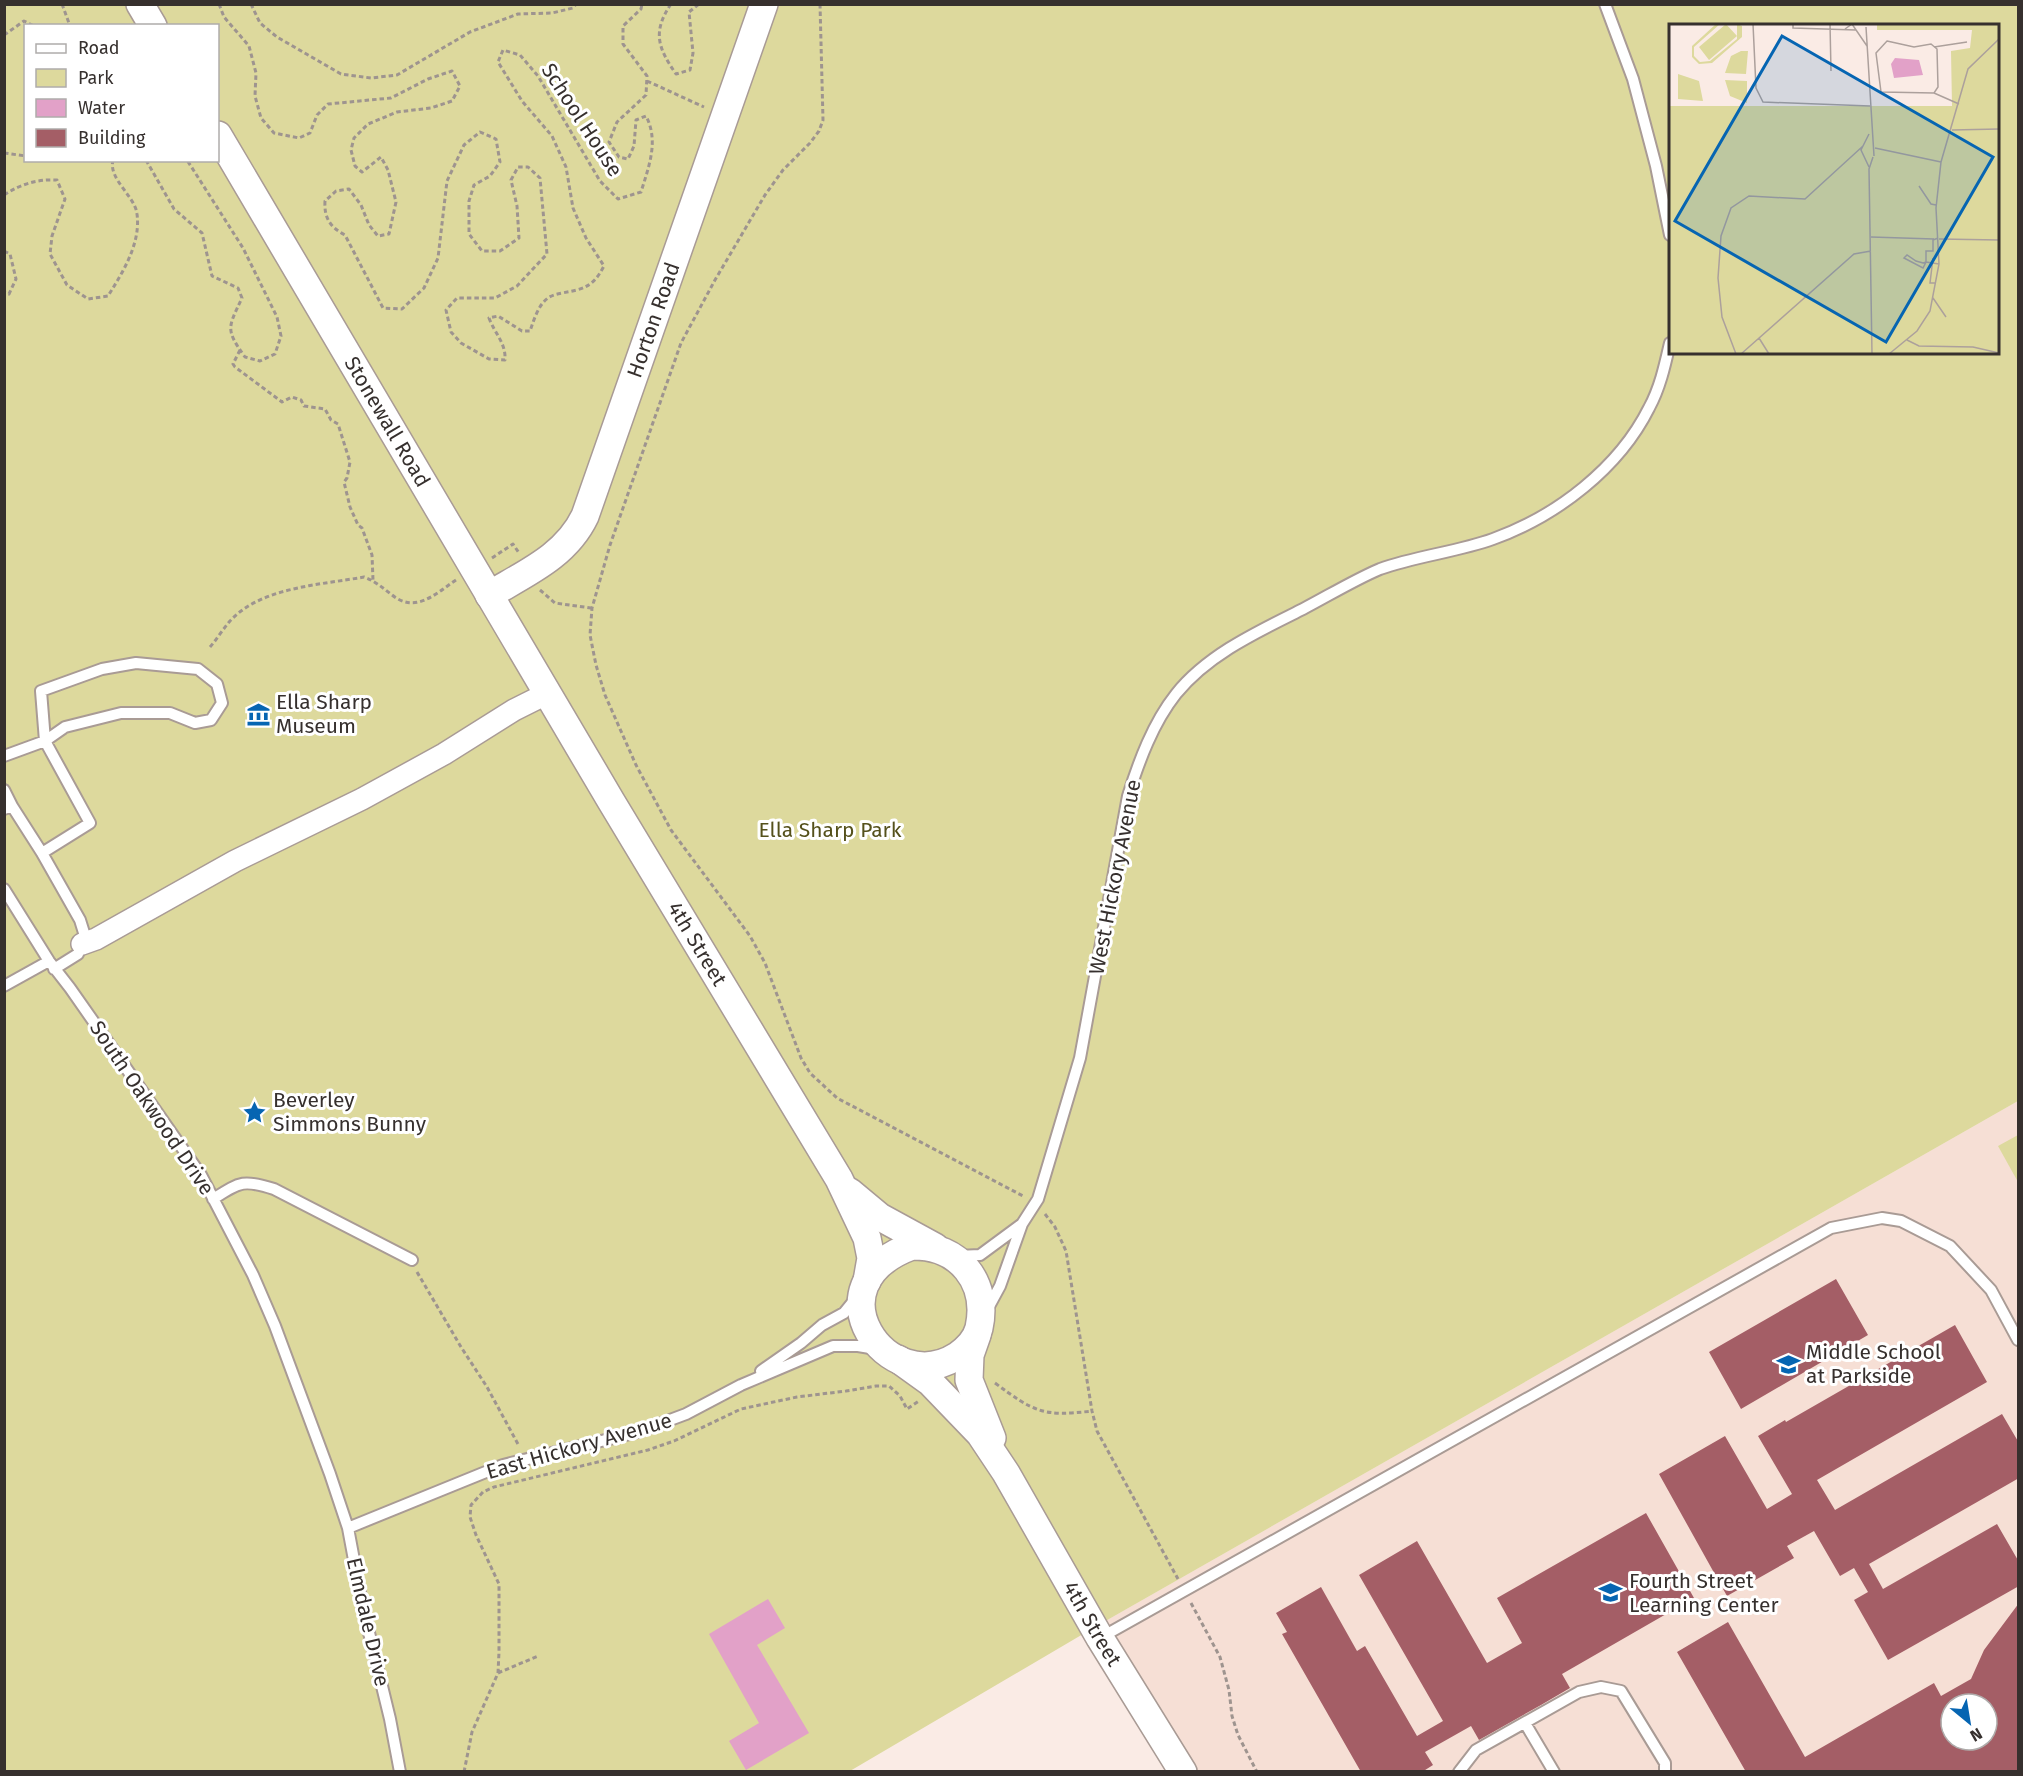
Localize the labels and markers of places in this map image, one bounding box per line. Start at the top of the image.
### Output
place label: Ella Sharp Museum [276,689,372,739]
museum icon: Ella Sharp Museum [245,701,271,727]
place label: Beverley Simmons Bunny [273,1087,427,1137]
place icon: Beverley Simmons Bunny [242,1099,268,1125]
place label: Middle School at Parkside [1806,1339,1941,1389]
school or university icon: Middle School at Parkside [1775,1351,1801,1377]
place label: Fourth Street Learning Center [1629,1568,1779,1618]
school or university icon: Fourth Street Learning Center [1598,1580,1624,1606]

